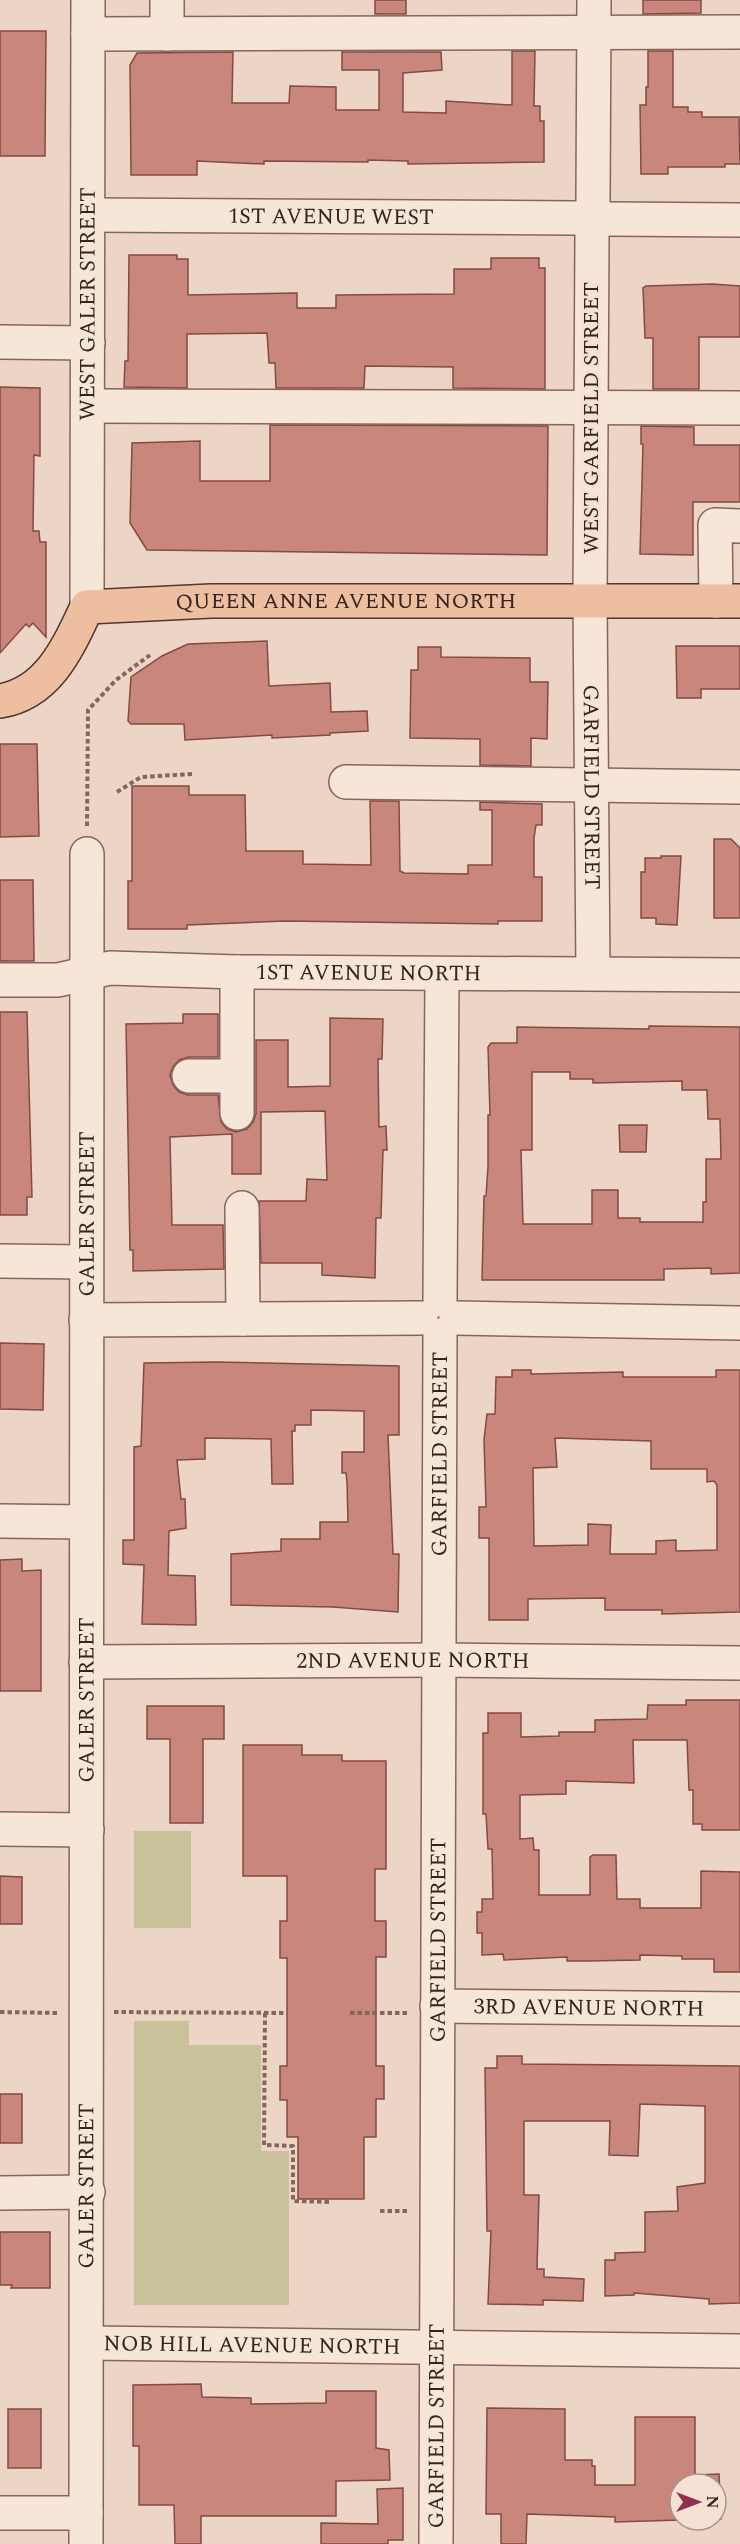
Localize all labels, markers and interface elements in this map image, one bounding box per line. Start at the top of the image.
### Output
street label: WEST GALER STREET [71,187,104,421]
street label: 1ST AVENUE WEST [228,199,434,234]
street label: WEST GARFIELD STREET [575,282,608,554]
street label: QUEEN ANNE AVENUE NORTH [175,585,516,619]
street label: GARFIELD STREET [574,684,609,890]
street label: 1ST AVENUE NORTH [256,956,481,990]
street label: GALER STREET [70,1131,103,1297]
street label: GARFIELD STREET [423,1352,456,1556]
street label: GALER STREET [70,1617,103,1783]
street label: 2ND AVENUE NORTH [296,1643,530,1677]
street label: GARFIELD STREET [421,1838,455,2042]
street label: 3RD AVENUE NORTH [473,1990,704,2025]
street label: GALER STREET [70,2103,103,2269]
street label: GARFIELD STREET [420,2324,453,2528]
street label: NOB HILL AVENUE NORTH [103,2327,401,2363]
north arrow [668,2472,728,2532]
text: N [700,2495,724,2509]

